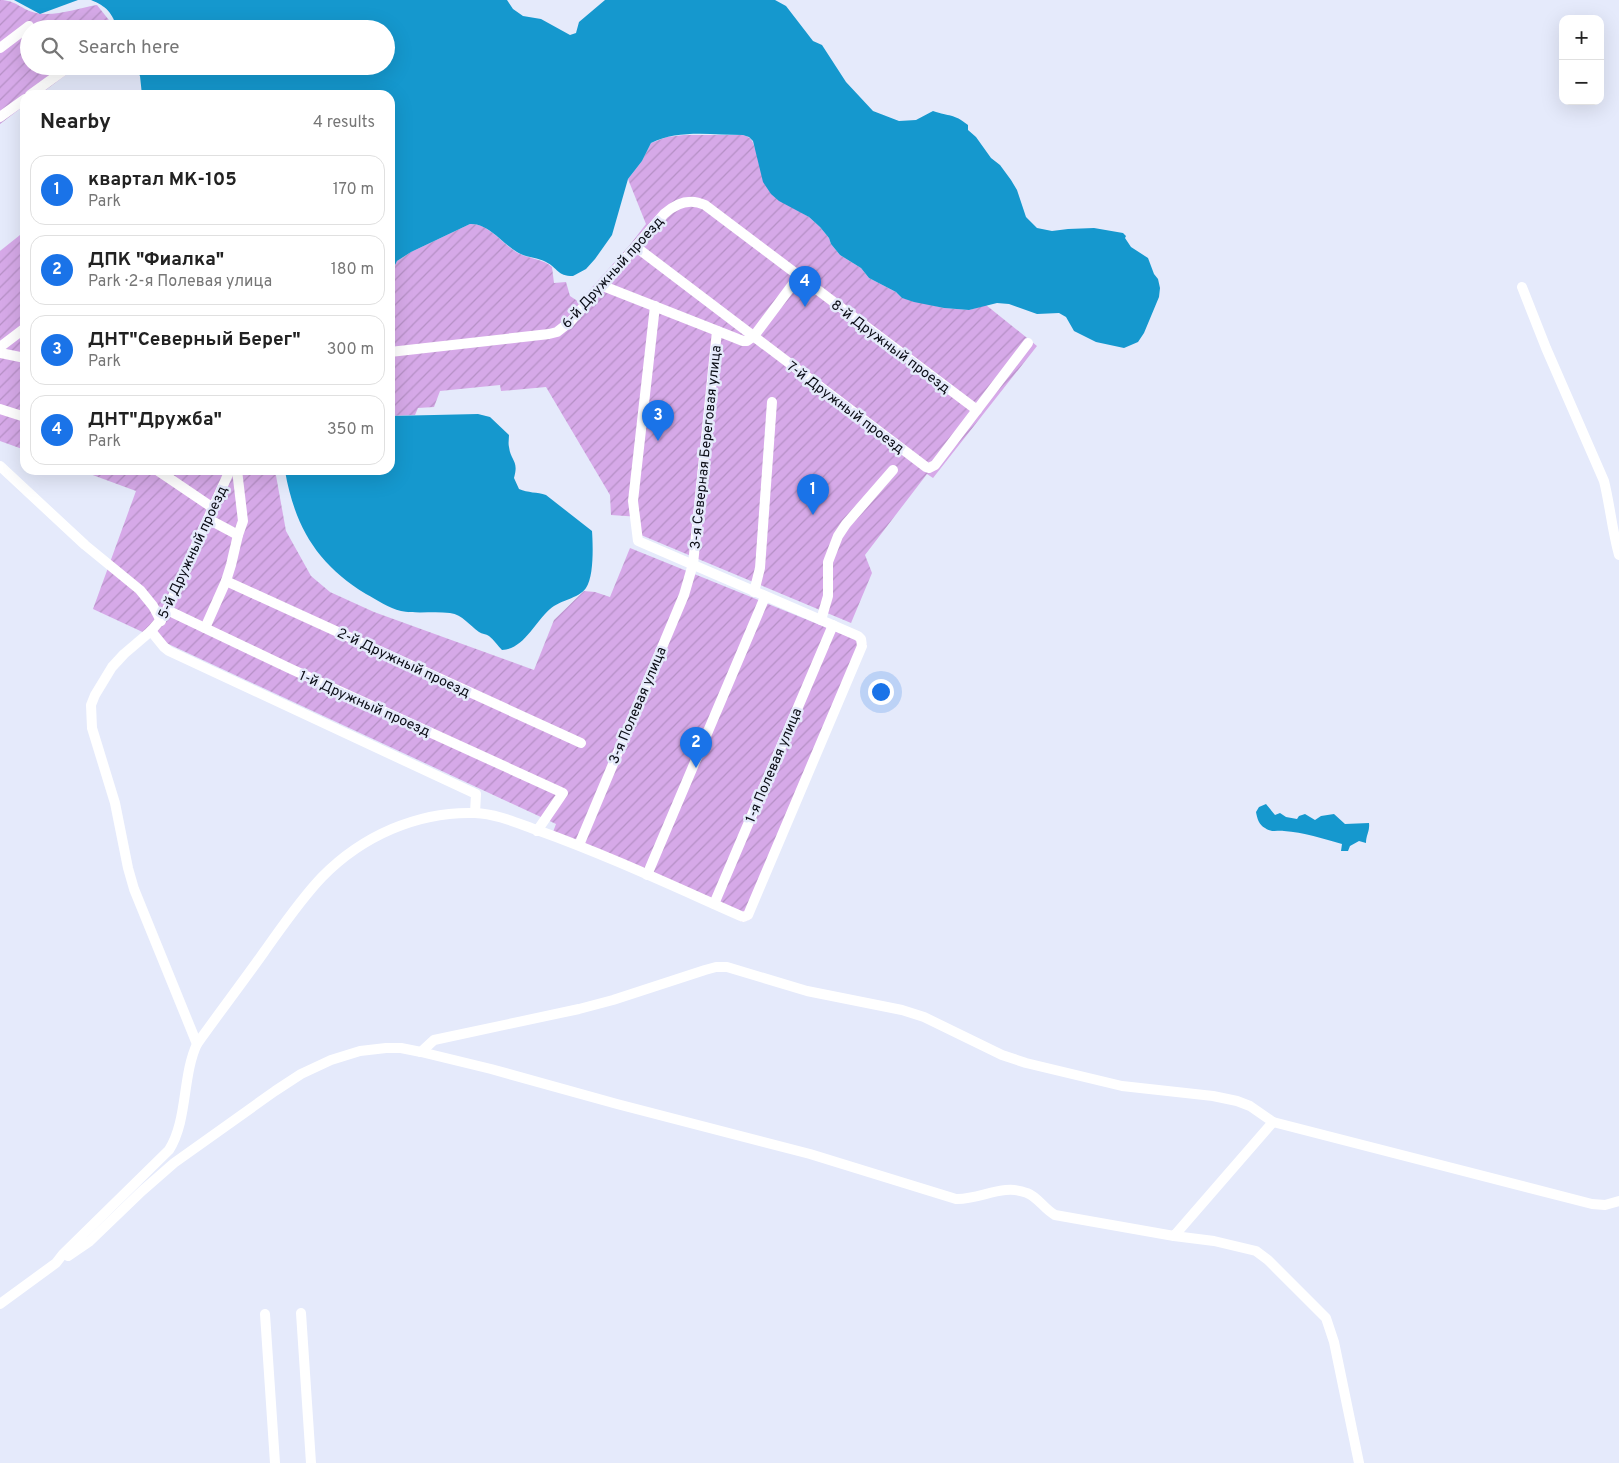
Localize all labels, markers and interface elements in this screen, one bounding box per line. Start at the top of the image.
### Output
map controls [1559,15,1604,105]
button: + [1559,15,1604,60]
search box [20,20,395,75]
icon: search [38,34,66,62]
text: Search here [78,36,180,60]
button: − [1559,60,1604,105]
text: Nearby [40,109,111,136]
text: 4 results [313,113,375,133]
text: квартал МК-105 [88,168,237,192]
text: 1 [54,180,60,200]
text: 170 m [333,180,374,200]
text: Park [88,192,121,212]
street label: 6-й Дружный проезд [558,214,668,332]
text: ДПК "Фиалка" [88,248,224,272]
text: 2 [52,260,62,280]
text: 180 m [331,260,374,280]
pin: 4 [789,266,821,307]
text: Park · 2-я Полевая улица [88,272,272,292]
street label: 8-й Дружный проезд [827,297,953,397]
text: ДНТ"Северный Берег" [88,328,301,352]
text: 3 [52,340,62,360]
text: 300 m [327,340,374,360]
street label: 3-я Северная Береговая улица [687,344,726,550]
text: Park [88,352,121,372]
street label: 7-й Дружный проезд [783,358,907,458]
pin: 3 [642,400,674,441]
text: ДНТ"Дружба" [88,408,222,432]
text: 4 [52,420,62,440]
text: 350 m [327,420,374,440]
text: Park [88,432,121,452]
pin: 1 [797,474,829,515]
street label: 5-й Дружный проезд [155,483,232,622]
street label: 2-й Дружный проезд [334,625,472,702]
street label: 3-я Полевая улица [606,645,671,767]
street label: 1-й Дружный проезд [296,668,433,741]
your location [868,679,894,705]
street label: 1-я Полевая улица [743,706,806,825]
pin: 2 [680,727,712,768]

